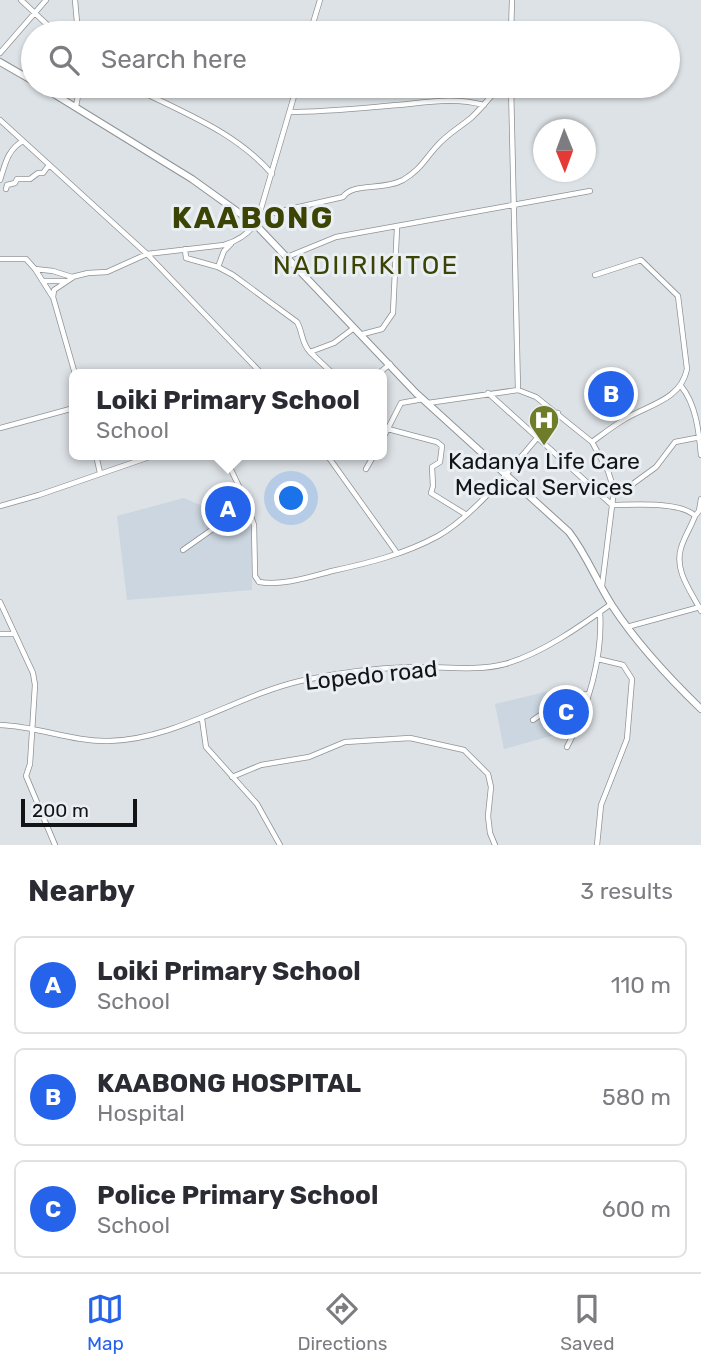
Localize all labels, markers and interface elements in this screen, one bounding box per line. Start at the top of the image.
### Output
search box [21,21,680,98]
icon: search [45,41,83,79]
text: Search here [101,44,247,75]
north arrow [533,119,596,182]
district label: KAABONG [172,200,334,236]
district label: NADIIRIKITOE [273,250,459,281]
pin: B [588,368,634,420]
popup [69,369,387,460]
text: Loiki Primary School [96,385,360,416]
hospital icon: Kadanya Life Care Medical Services [527,403,561,447]
text: School [96,416,169,444]
place label: Kadanya Life Care Medical Services [448,447,640,501]
your location [274,481,308,515]
pin: A [205,483,251,535]
street label: Lopedo road [303,654,439,696]
pin: C [543,686,589,738]
scale bar [21,796,136,828]
text: 200 m [32,799,89,822]
text: Nearby [28,873,135,909]
text: 3 results [580,877,673,905]
text: Loiki Primary School [97,956,361,987]
text: A [45,971,61,999]
text: 110 m [611,971,671,999]
text: School [97,987,170,1015]
text: KAABONG HOSPITAL [97,1068,361,1099]
text: B [45,1083,61,1111]
text: 580 m [602,1083,671,1111]
text: Hospital [97,1099,185,1127]
text: Police Primary School [97,1180,378,1211]
text: C [45,1195,61,1223]
text: 600 m [602,1195,671,1223]
text: School [97,1211,170,1239]
tab: Map [86,1290,124,1355]
tab: Directions [297,1290,387,1355]
tab: Saved [560,1290,615,1355]

